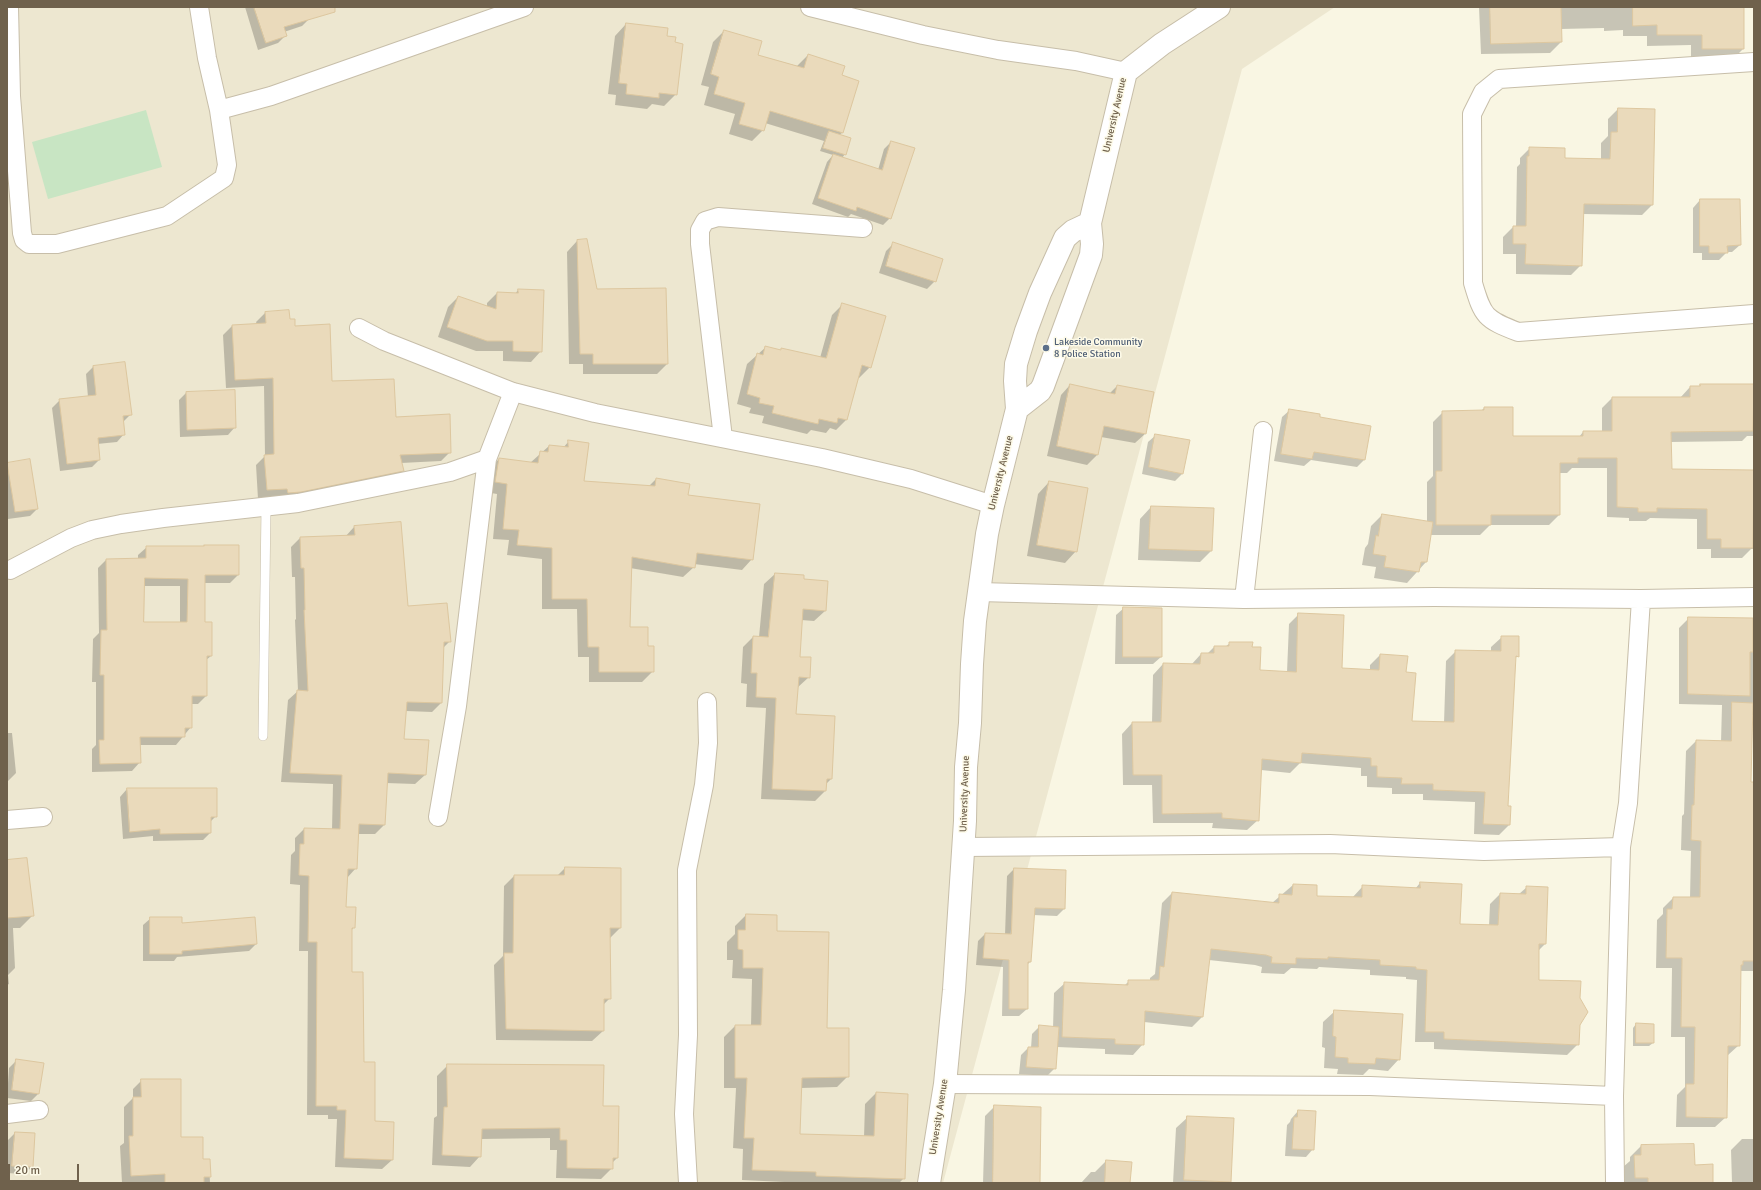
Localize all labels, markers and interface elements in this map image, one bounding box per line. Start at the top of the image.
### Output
street label: University Avenue [1101,76,1129,154]
place label: Lakeside Community 8 Police Station [1054,336,1143,360]
marker: Lakeside Community 8 Police Station [1041,343,1051,353]
street label: University Avenue [986,434,1016,512]
street label: University Avenue [958,756,972,832]
street label: University Avenue [927,1078,951,1156]
scale bar [10,1156,81,1182]
text: 20 m [15,1163,40,1178]

